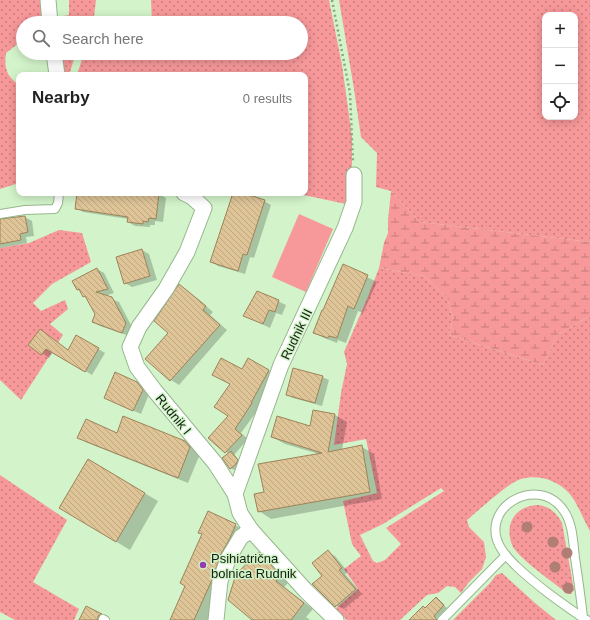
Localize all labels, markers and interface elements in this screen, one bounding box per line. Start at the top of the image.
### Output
map controls [542,12,578,120]
button: + [542,12,578,48]
search box [16,16,308,60]
icon: search [30,27,52,49]
text: Search here [62,30,144,47]
button: − [542,48,578,84]
button: locate [542,84,578,120]
text: Nearby [32,88,90,107]
text: 0 results [243,91,292,106]
street label: Rudnik III [278,306,315,362]
street label: Rudnik I [153,391,194,438]
place label: Psihiatrična bolnica Rudnik [211,551,297,581]
marker: Psihiatrična bolnica Rudnik [198,560,208,570]

